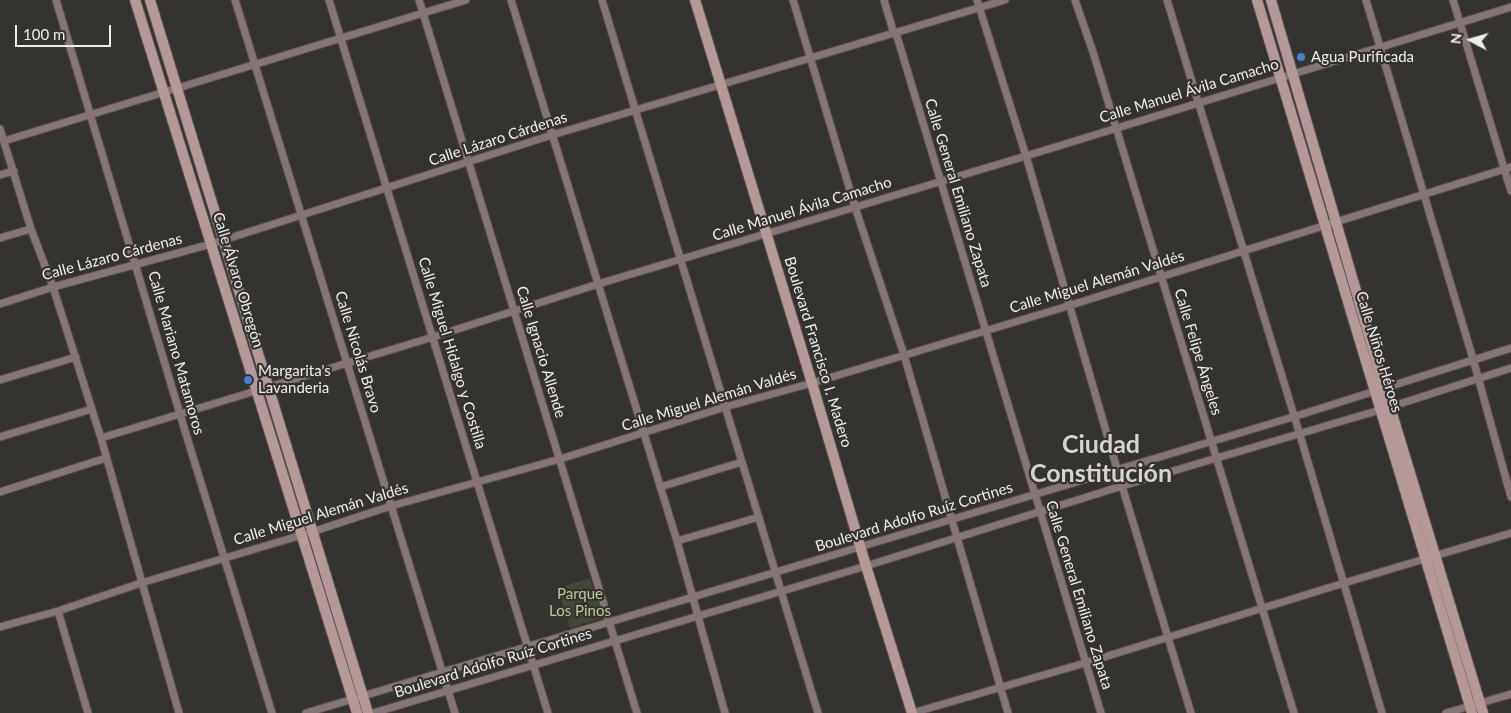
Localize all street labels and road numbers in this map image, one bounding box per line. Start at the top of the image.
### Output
street label: Calle Manuel Ávila Camacho [1097,55,1281,127]
street label: Calle General Emiliano Zapata [921,97,995,289]
street label: Calle Lázaro Cárdenas [427,108,569,170]
street label: Calle Manuel Ávila Camacho [710,173,894,245]
street label: Calle Álvaro Obregón [209,210,267,350]
street label: Calle Lázaro Cárdenas [40,230,184,284]
street label: Calle Miguel Alemán Valdés [1008,247,1186,317]
street label: Boulevard Francisco I. Madero [780,254,856,450]
street label: Calle Miguel Hidalgo y Costilla [414,255,490,451]
street label: Calle Mariano Matamoros [144,269,208,437]
street label: Calle Ignacio Allende [512,284,570,420]
street label: Calle Felipe Ángeles [1170,287,1226,417]
street label: Calle Nicolás Bravo [331,289,385,415]
street label: Calle Niños Héroes [1352,289,1406,415]
street label: Calle Miguel Alemán Valdés [620,365,798,435]
street label: Boulevard Adolfo Ruíz Cortines [813,478,1015,556]
street label: Calle Miguel Alemán Valdés [232,479,410,549]
street label: Calle General Emiliano Zapata [1042,499,1116,691]
street label: Boulevard Adolfo Ruíz Cortines [392,624,594,702]

